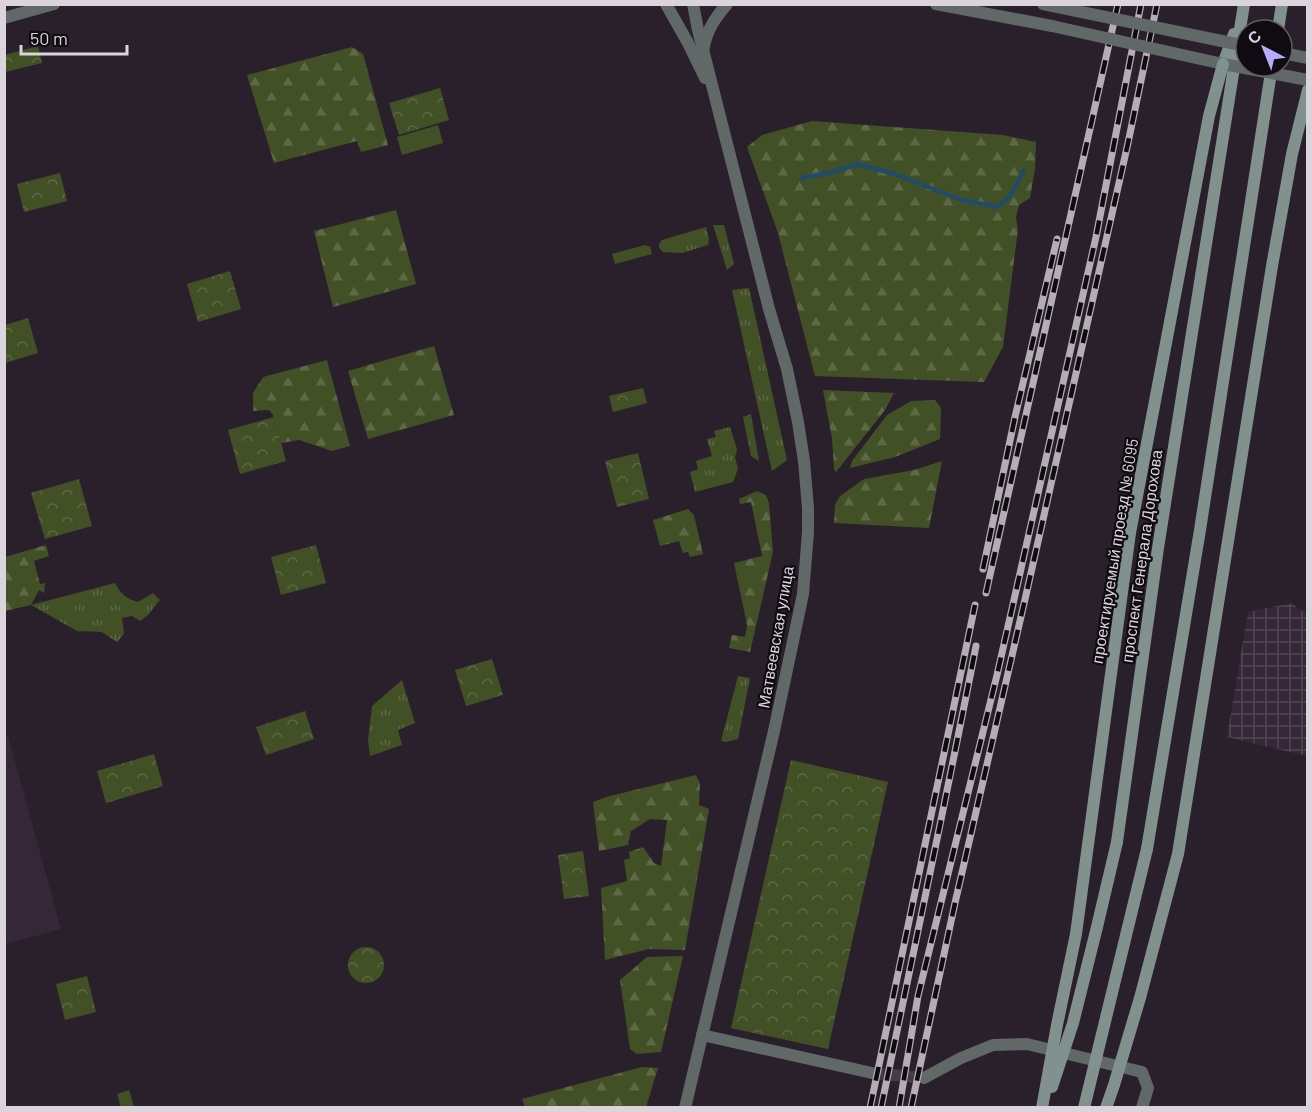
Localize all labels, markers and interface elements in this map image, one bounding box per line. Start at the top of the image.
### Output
scale bar [21,18,128,56]
north arrow [1234,18,1294,78]
text: С [1243,25,1265,47]
text: 50 m [30,27,68,49]
street label: проектируемый проезд № 6095 [1087,437,1141,665]
street label: проспект Генерала Дорохова [1117,448,1165,664]
street label: Матвеевская улица [753,564,797,710]

